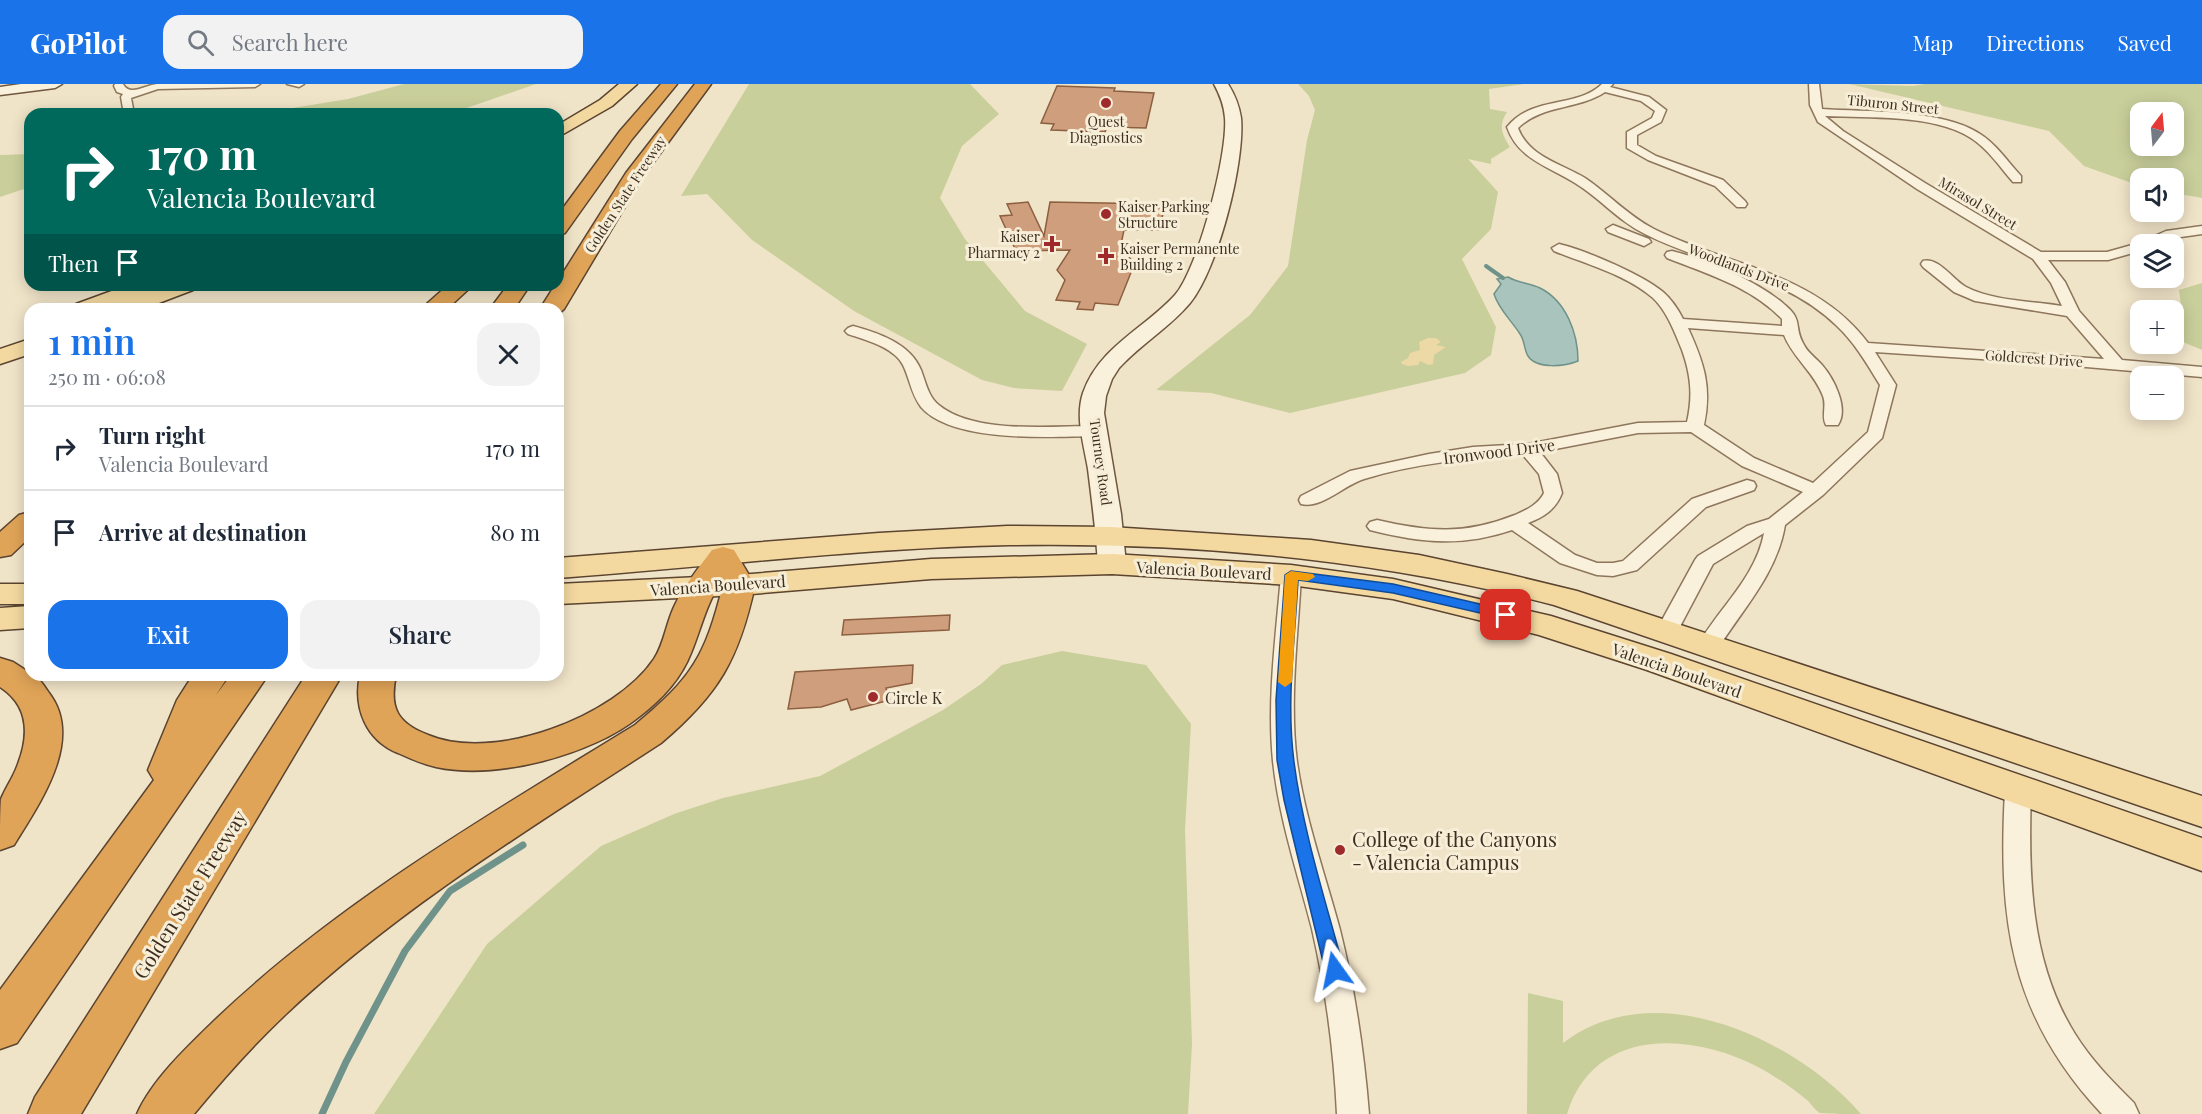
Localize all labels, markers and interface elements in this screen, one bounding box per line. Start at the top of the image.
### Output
search box [163,15,583,69]
text: GoPilot [30,24,127,61]
icon: search [184,26,217,59]
text: Search here [232,27,348,57]
text: Map [1912,28,1953,56]
text: Directions [1986,28,2084,56]
text: Saved [2117,28,2172,56]
street label: Tiburon Street [1846,90,1941,118]
marker: Quest Diagnostics [1099,96,1113,110]
north arrow [2130,102,2184,156]
map controls [2130,102,2184,420]
place label: Quest Diagnostics [1070,112,1143,147]
text: 170 m [147,125,257,181]
icon: right [48,132,126,210]
street label: Golden State Freeway [580,132,670,256]
button: sound [2130,168,2184,222]
street label: Mirasol Street [1935,172,2022,234]
text: Valencia Boulevard [147,179,376,215]
place label: Kaiser Parking Structure [1118,197,1210,232]
marker: Kaiser Parking Structure [1099,207,1113,221]
place label: Kaiser Pharmacy 2 [967,227,1041,262]
button: layers [2130,234,2184,288]
marker: Kaiser Pharmacy 2 [1045,237,1059,251]
place label: Kaiser Permanente Building 2 [1120,239,1240,274]
street label: Woodlands Drive [1685,239,1792,295]
icon: arrive [111,246,144,279]
marker: Kaiser Permanente Building 2 [1097,247,1115,265]
text: Then [48,248,99,278]
button: + [2130,300,2184,354]
text: 1 min [48,316,136,364]
button: close [477,323,540,386]
street label: Goldcrest Drive [1984,345,2084,371]
text: 250 m · 06:08 [48,363,166,390]
button: − [2130,366,2184,420]
street label: Tourney Road [1086,417,1116,507]
text: Turn right [99,420,205,450]
icon: right [48,432,81,465]
text: 170 m [485,433,540,463]
street label: Ironwood Drive [1442,434,1556,468]
text: Valencia Boulevard [99,450,269,477]
icon: arrive [48,516,81,549]
text: Arrive at destination [99,517,307,547]
text: 80 m [490,517,540,547]
street label: Valencia Boulevard [1135,556,1272,584]
street label: Valencia Boulevard [649,570,786,600]
pin [1480,589,1531,640]
icon: arrive [1489,598,1522,631]
button: Exit [48,600,288,669]
button: Share [300,600,540,669]
street label: Valencia Boulevard [1609,638,1745,702]
place label: Circle K [885,687,943,708]
marker: Circle K [866,690,880,704]
street label: Golden State Freeway [126,804,252,984]
place label: College of the Canyons - Valencia Campus [1352,825,1557,875]
marker: College of the Canyons - Valencia Campus [1333,843,1347,857]
position arrow [1303,938,1367,1002]

